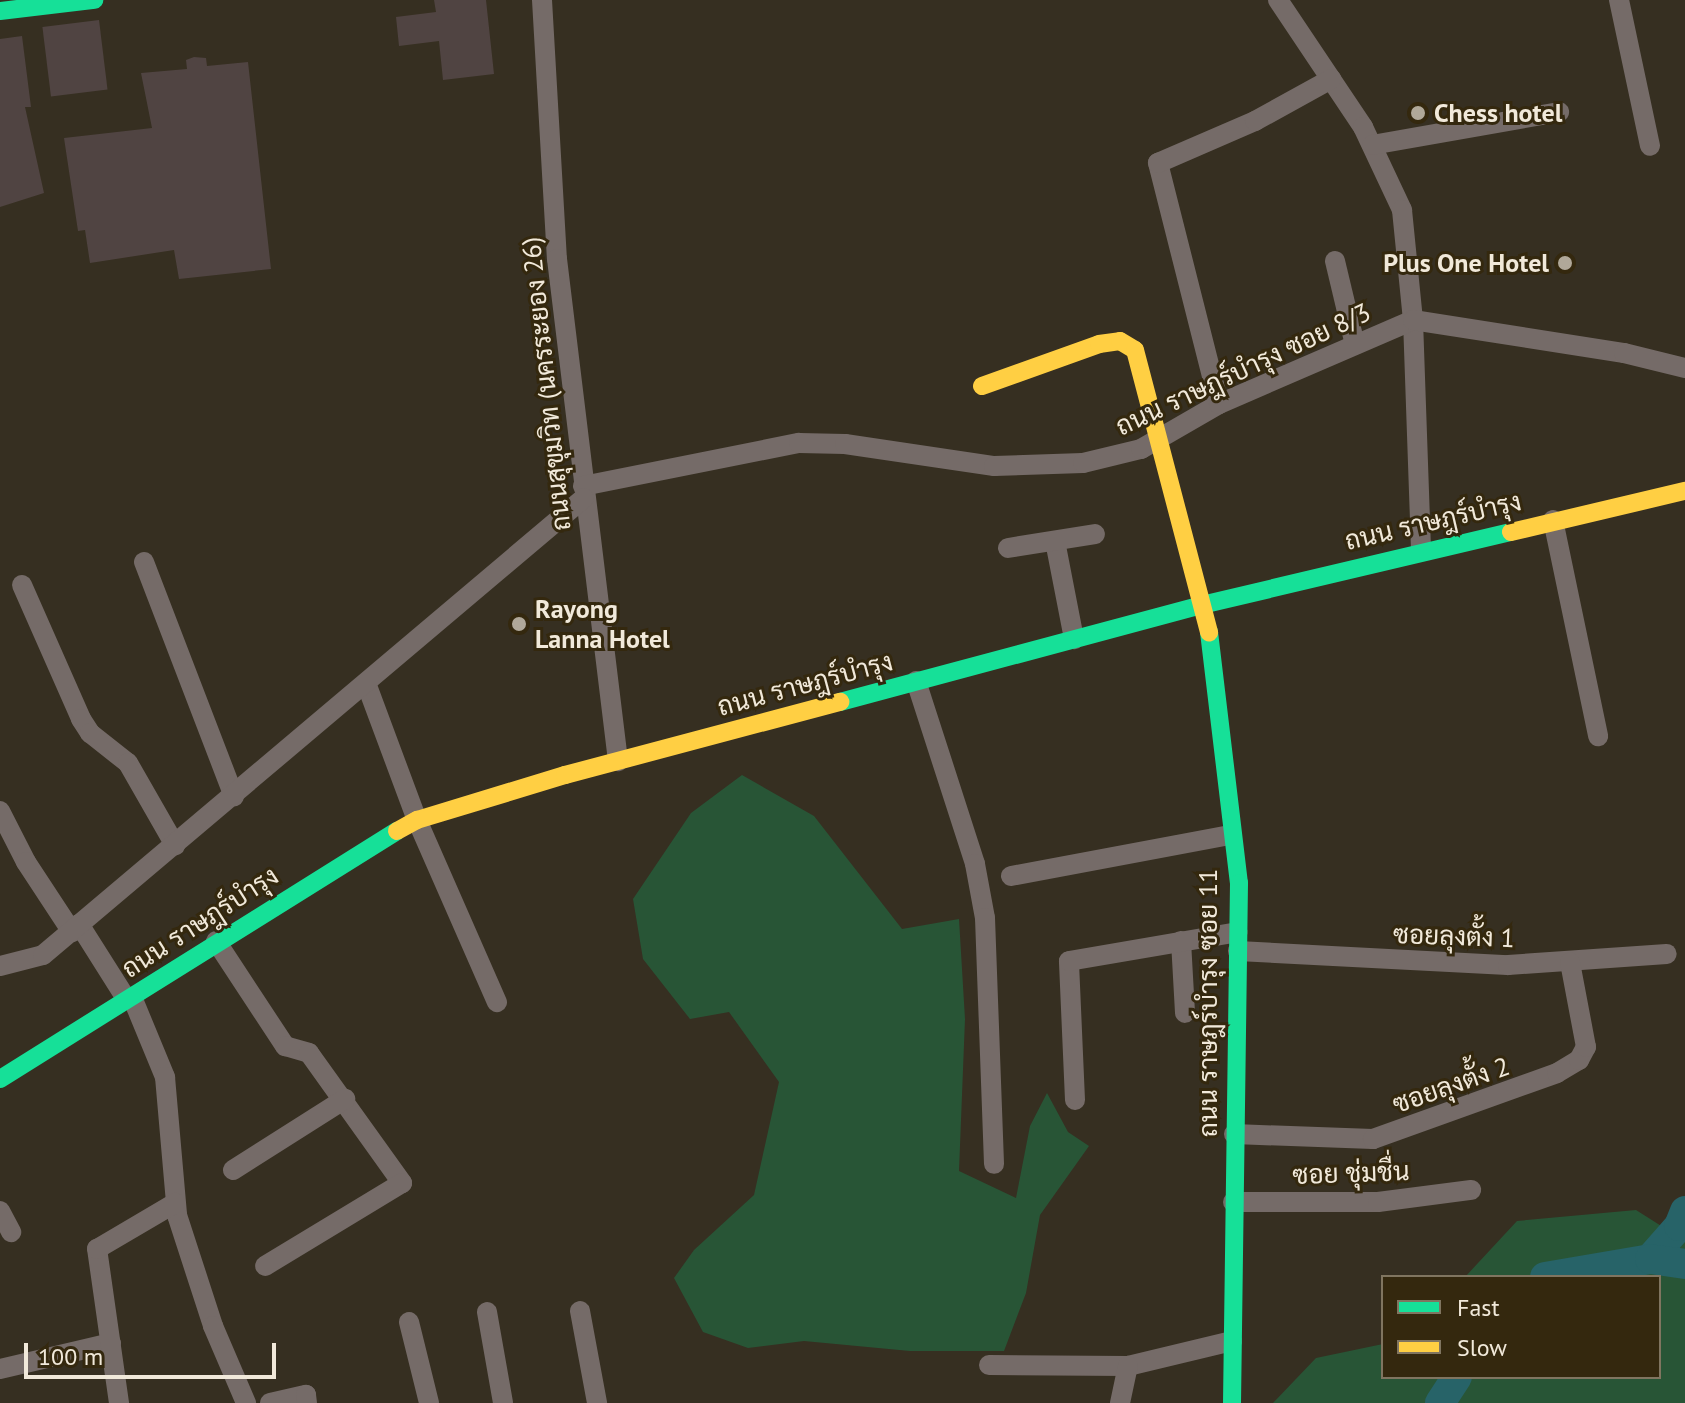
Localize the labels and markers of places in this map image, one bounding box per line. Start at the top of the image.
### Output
place label: Chess hotel [1434,97,1562,129]
marker: Chess hotel [1409,104,1427,122]
place label: Plus One Hotel [1383,247,1549,279]
marker: Plus One Hotel [1556,254,1574,272]
place label: Rayong Lanna Hotel [535,593,670,654]
marker: Rayong Lanna Hotel [510,615,528,633]

